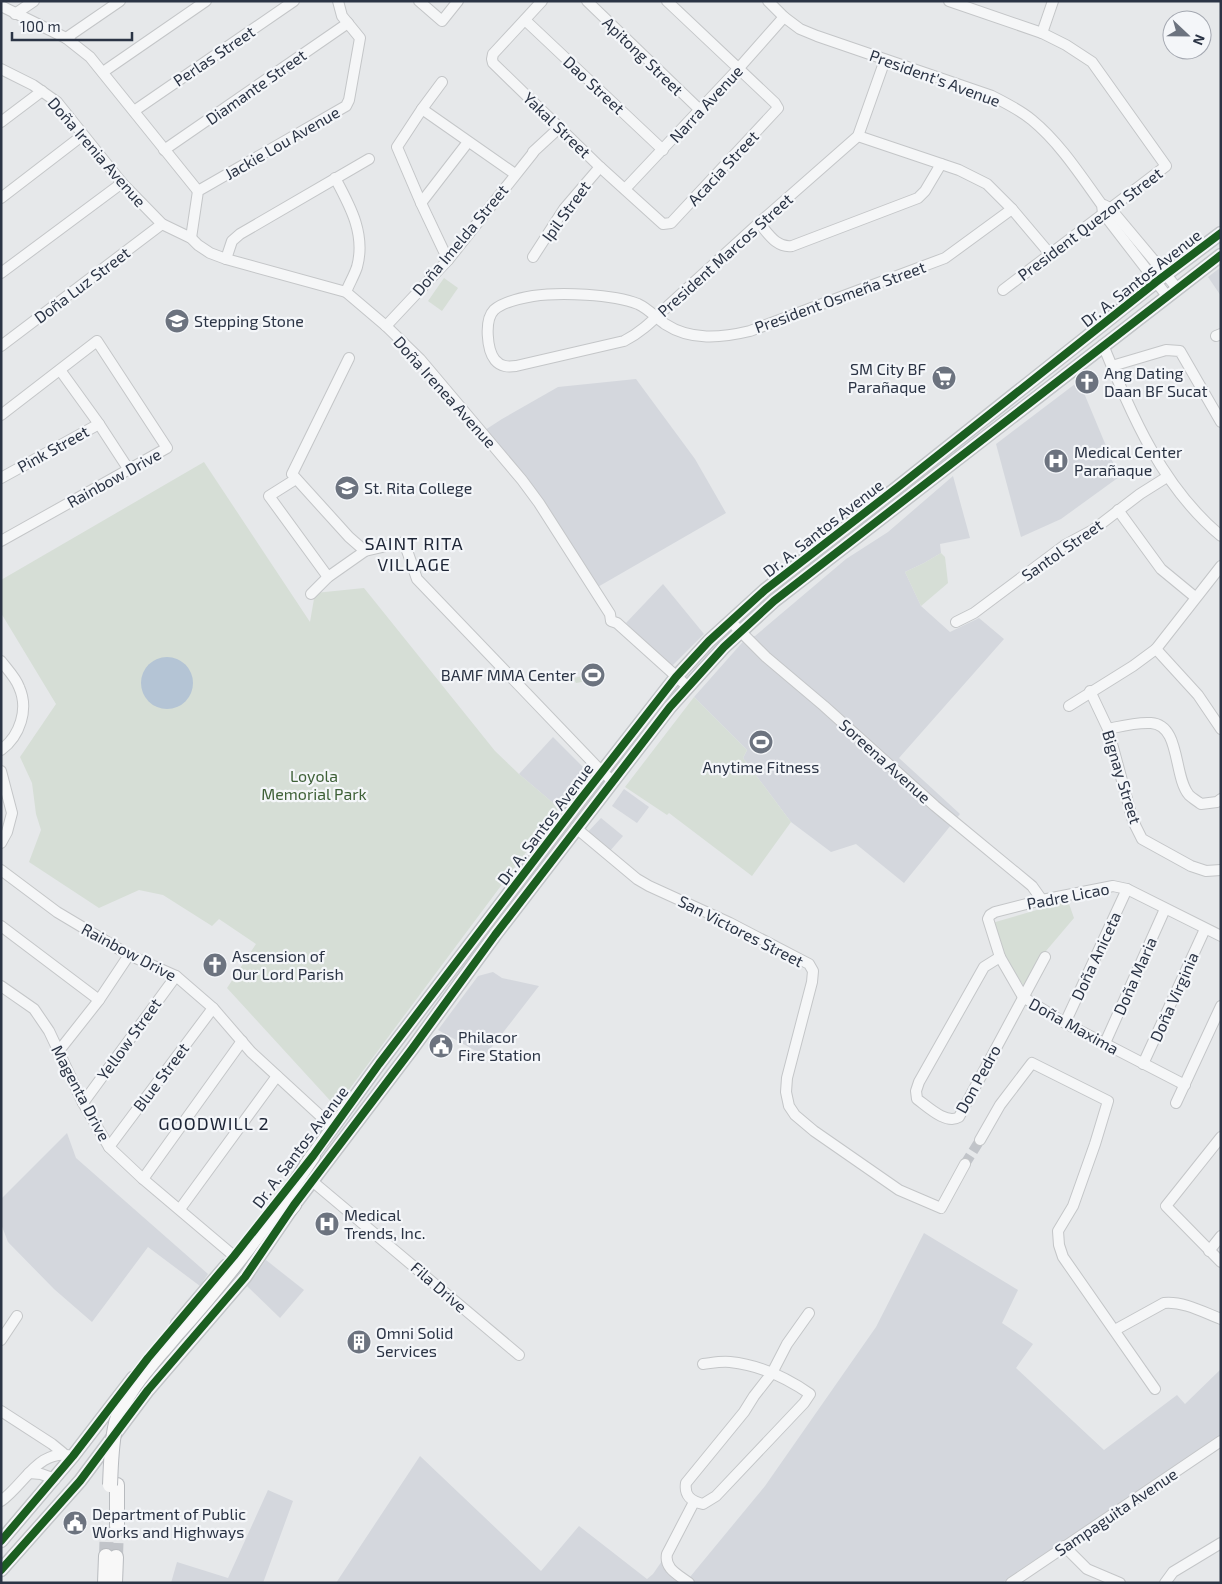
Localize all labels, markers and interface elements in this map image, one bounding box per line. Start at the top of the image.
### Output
scale bar [12,10,132,42]
north arrow [1162,10,1212,60]
street label: Apitong Street [599,12,688,99]
text: 100 m [20,17,61,35]
street label: Perlas Street [169,21,258,90]
text: N [1190,32,1209,48]
street label: Diamante Street [202,45,310,128]
street label: President's Avenue [867,45,1003,110]
street label: Dao Street [560,52,629,118]
street label: Narra Avenue [665,61,746,146]
street label: Yakal Street [520,88,595,161]
street label: Doña Irenia Avenue [45,93,150,210]
street label: Jackie Lou Avenue [221,102,343,183]
street label: Acacia Street [683,126,762,209]
street label: President Quezon Street [1014,163,1166,285]
street label: Ipil Street [537,177,594,245]
street label: Doña Imelda Street [408,180,512,299]
street label: President Marcos Street [653,189,796,320]
street label: Dr. A. Santos Avenue [1077,225,1205,330]
street label: Doña Luz Street [30,242,133,327]
street label: President Osmeña Street [752,257,928,336]
school or university icon: Stepping Stone [164,308,190,334]
place label: Stepping Stone [194,311,304,330]
street label: Doña Irenea Avenue [390,332,501,451]
place label: SM City BF Parañaque [848,359,926,396]
place label: Ang Dating Daan BF Sucat [1104,363,1208,400]
supermarket icon: SM City BF Parañaque [931,365,957,391]
church icon: Ang Dating Daan BF Sucat [1074,369,1100,395]
street label: Pink Street [14,421,92,476]
place label: Medical Center Parañaque [1074,442,1183,479]
street label: Rainbow Drive [63,444,164,511]
hospital icon: Medical Center Parañaque [1043,448,1069,474]
school or university icon: St. Rita College [334,475,360,501]
street label: Dr. A. Santos Avenue [759,475,887,580]
place label: St. Rita College [364,478,472,497]
street label: Santol Street [1018,515,1106,585]
district label: SAINT RITA VILLAGE [364,532,464,575]
sports icon: BAMF MMA Center [580,662,606,688]
place label: BAMF MMA Center [441,665,577,684]
street label: Soreena Avenue [836,715,935,807]
street label: Bignay Street [1099,728,1146,826]
sports icon: Anytime Fitness [748,729,774,755]
place label: Anytime Fitness [703,757,819,776]
street label: Dr. A. Santos Avenue [493,759,597,888]
park label: Loyola Memorial Park [261,766,367,803]
street label: Padre Licao [1025,878,1111,913]
street label: San Victores Street [675,891,807,970]
street label: Doña Aniceta [1067,909,1124,1003]
street label: Rainbow Drive [79,919,180,984]
street label: Doña Maria [1109,934,1160,1018]
place label: Ascension of Our Lord Parish [232,946,344,983]
street label: Doña Virginia [1145,949,1202,1045]
church icon: Ascension of Our Lord Parish [202,952,228,978]
street label: Doña Maxima [1026,993,1122,1058]
street label: Yellow Street [93,994,165,1083]
place label: Philacor Fire Station [458,1027,541,1064]
public building icon: Philacor Fire Station [428,1033,454,1059]
street label: Blue Street [129,1039,192,1115]
street label: Don Pedro [951,1041,1004,1116]
street label: Magenta Drive [48,1042,115,1144]
street label: Dr. A. Santos Avenue [248,1082,352,1211]
district label: GOODWILL 2 [158,1112,270,1134]
place label: Medical Trends, Inc. [344,1205,425,1242]
hospital icon: Medical Trends, Inc. [314,1211,340,1237]
street label: Fila Drive [408,1257,471,1316]
place label: Omni Solid Services [376,1323,454,1360]
building icon: Omni Solid Services [346,1329,372,1355]
street label: Sampaguita Avenue [1051,1464,1181,1560]
place label: Department of Public Works and Highways [92,1504,246,1541]
public building icon: Department of Public Works and Highways [62,1510,88,1536]

